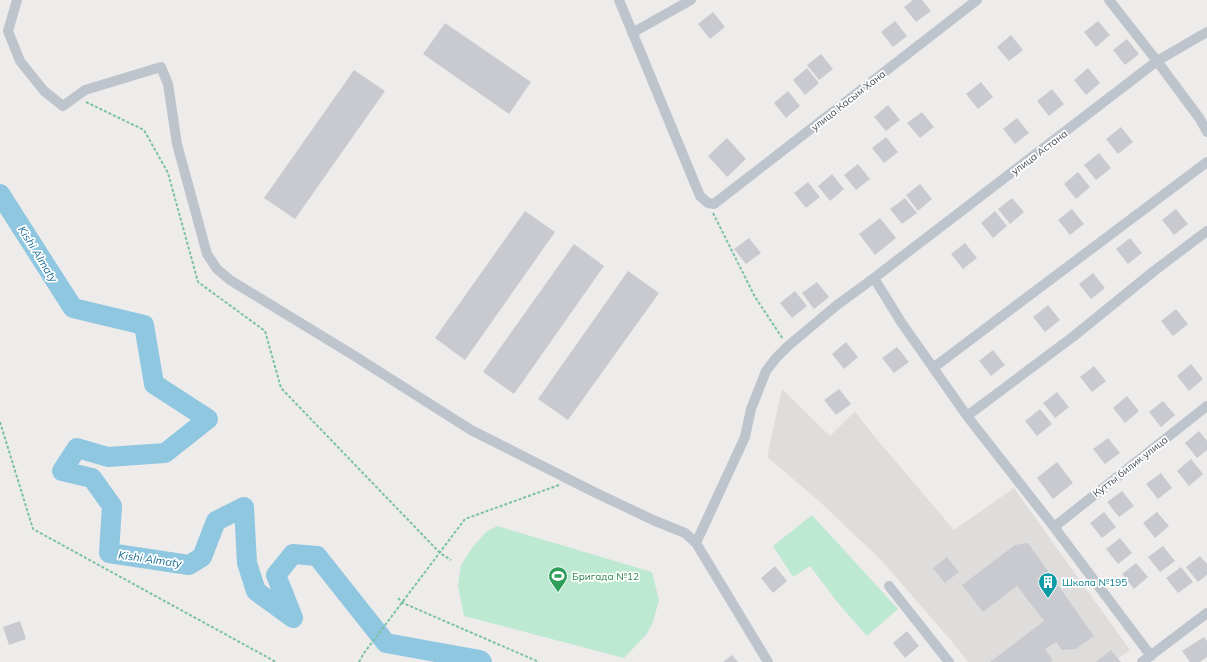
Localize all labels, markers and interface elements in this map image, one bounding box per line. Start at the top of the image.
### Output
street label: улица Касым Хана [808,67,888,134]
street label: улица Астана [1009,127,1070,178]
water label: Kіshі Almaty [15,223,61,286]
street label: Кутты билик улица [1090,433,1170,500]
water label: Kіshі Almaty [117,548,184,571]
sports icon: Бригада №12 [547,565,569,593]
place label: Бригада №12 [572,570,639,583]
building icon: Школа №195 [1037,571,1059,599]
place label: Школа №195 [1062,576,1127,589]

